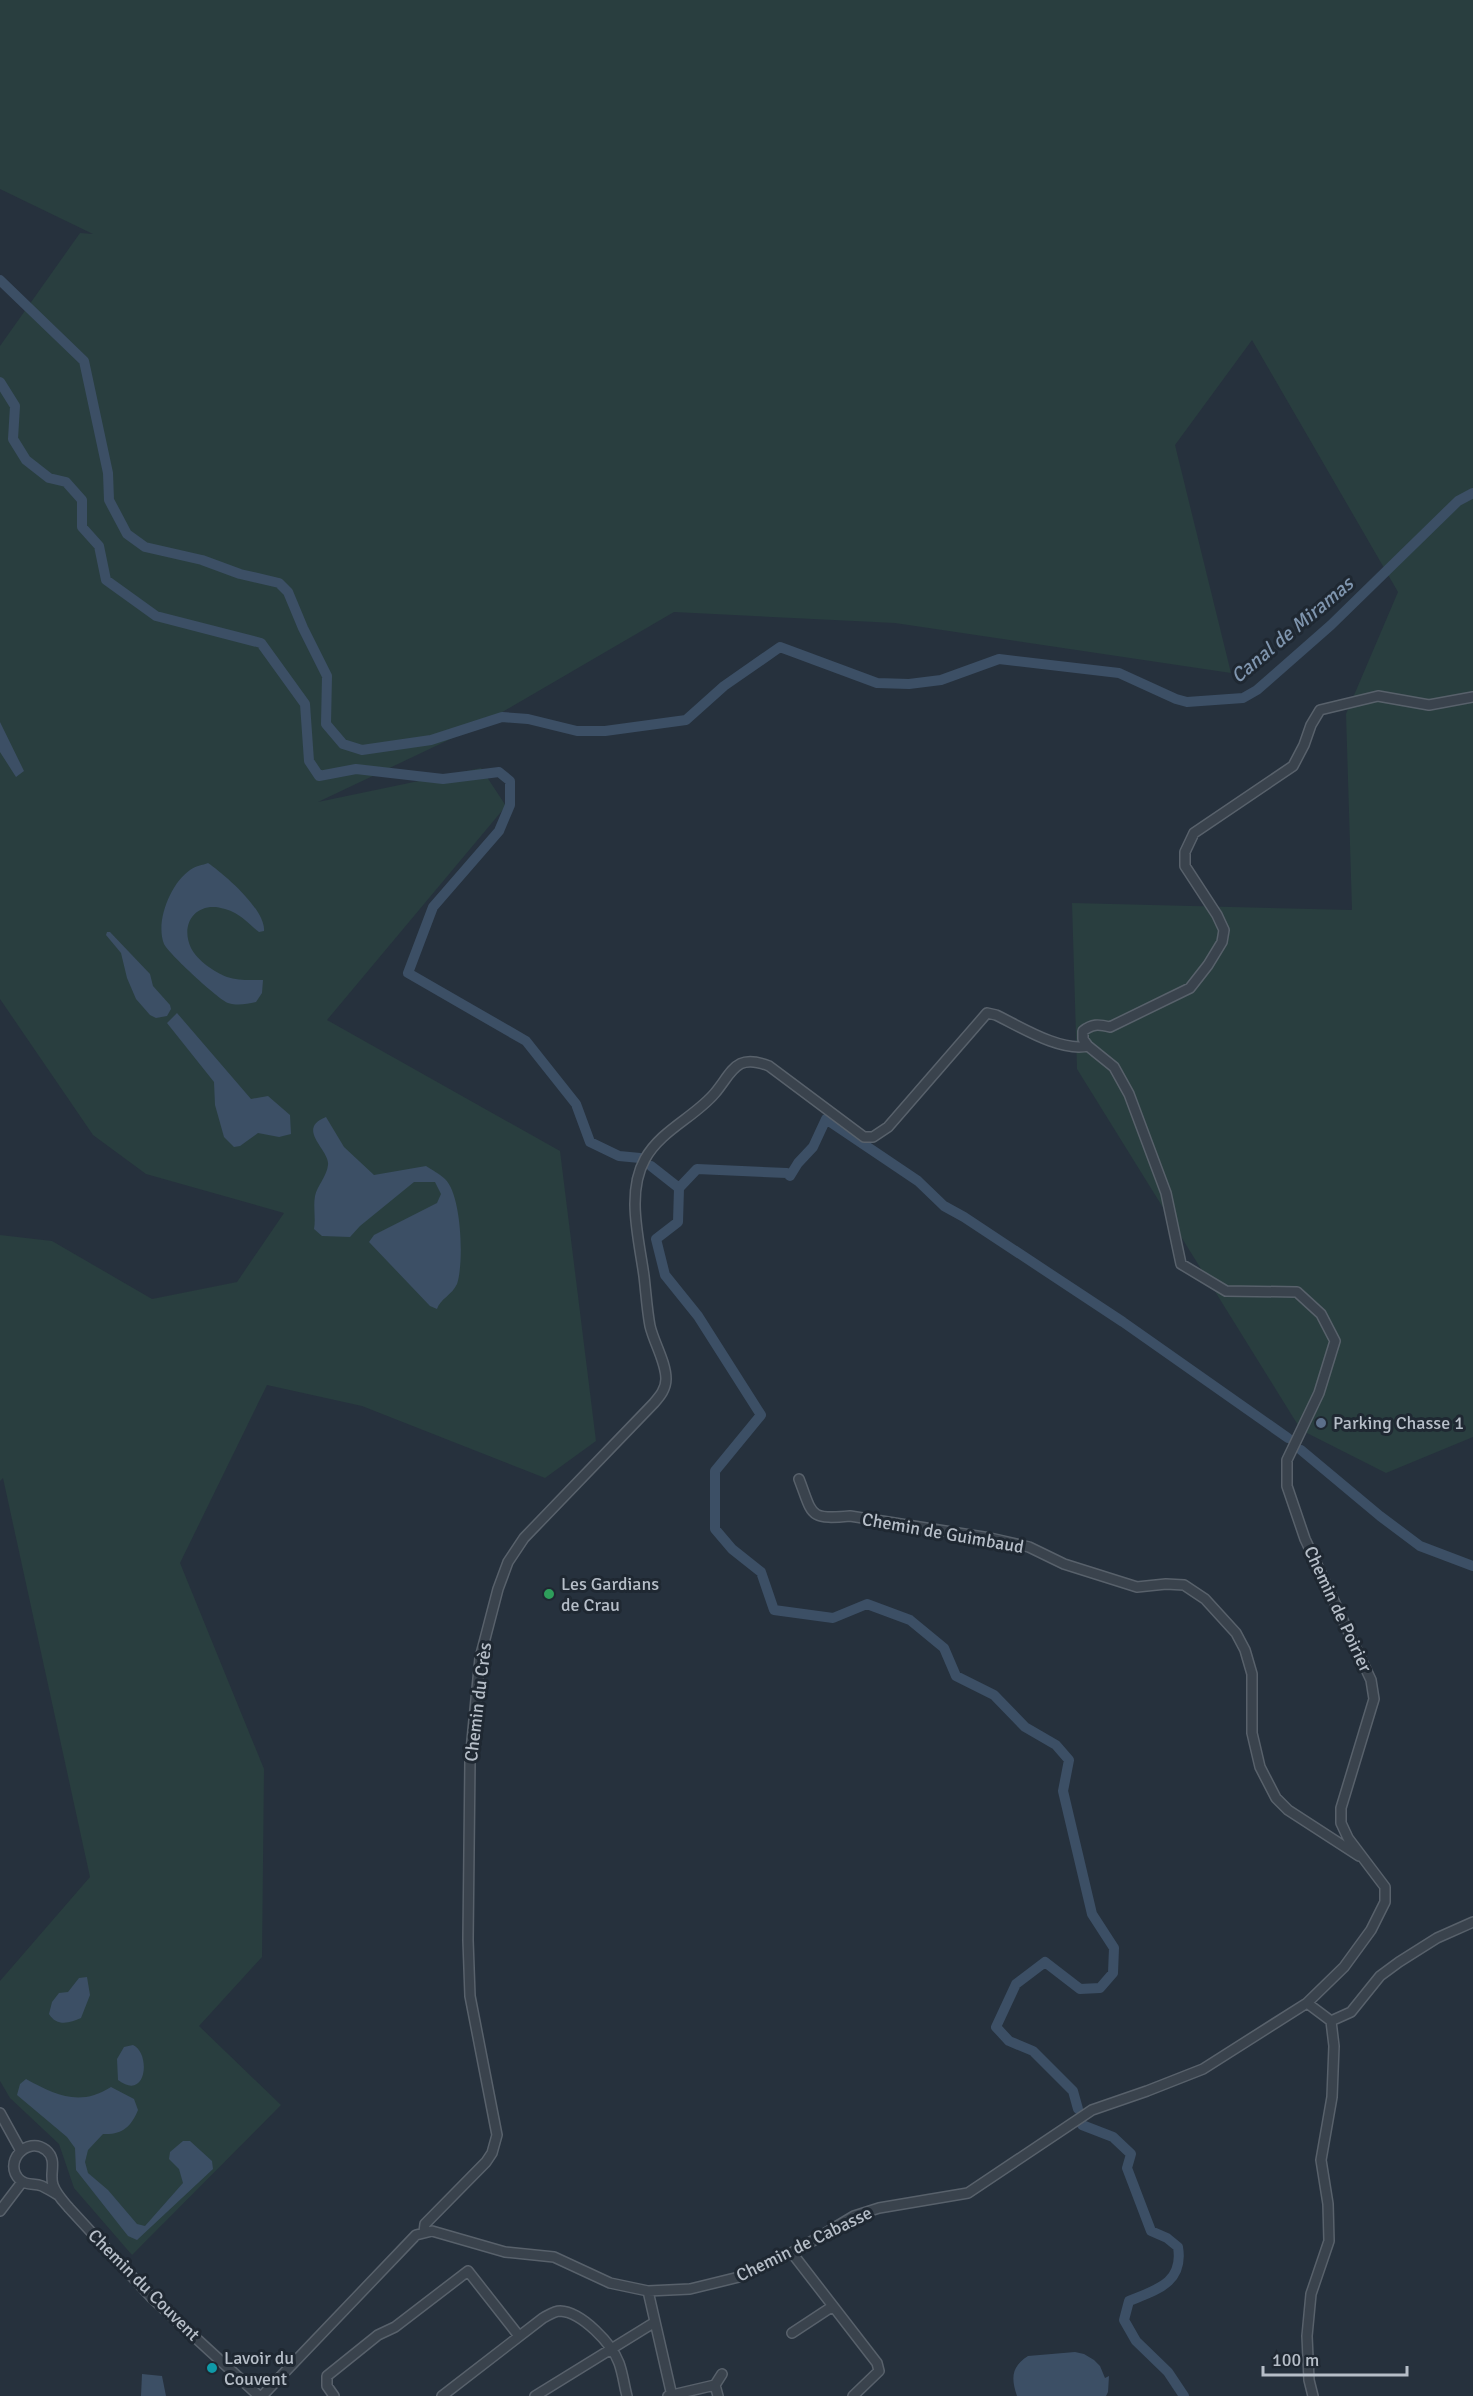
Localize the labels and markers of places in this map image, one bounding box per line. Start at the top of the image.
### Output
place label: Parking Chasse 1 [1333,1412,1464,1434]
marker: Parking Chasse 1 [1314,1416,1328,1430]
place label: Les Gardians de Crau [561,1573,659,1616]
marker: Les Gardians de Crau [542,1587,556,1601]
place label: Lavoir du Couvent [224,2347,294,2390]
marker: Lavoir du Couvent [205,2361,219,2375]

